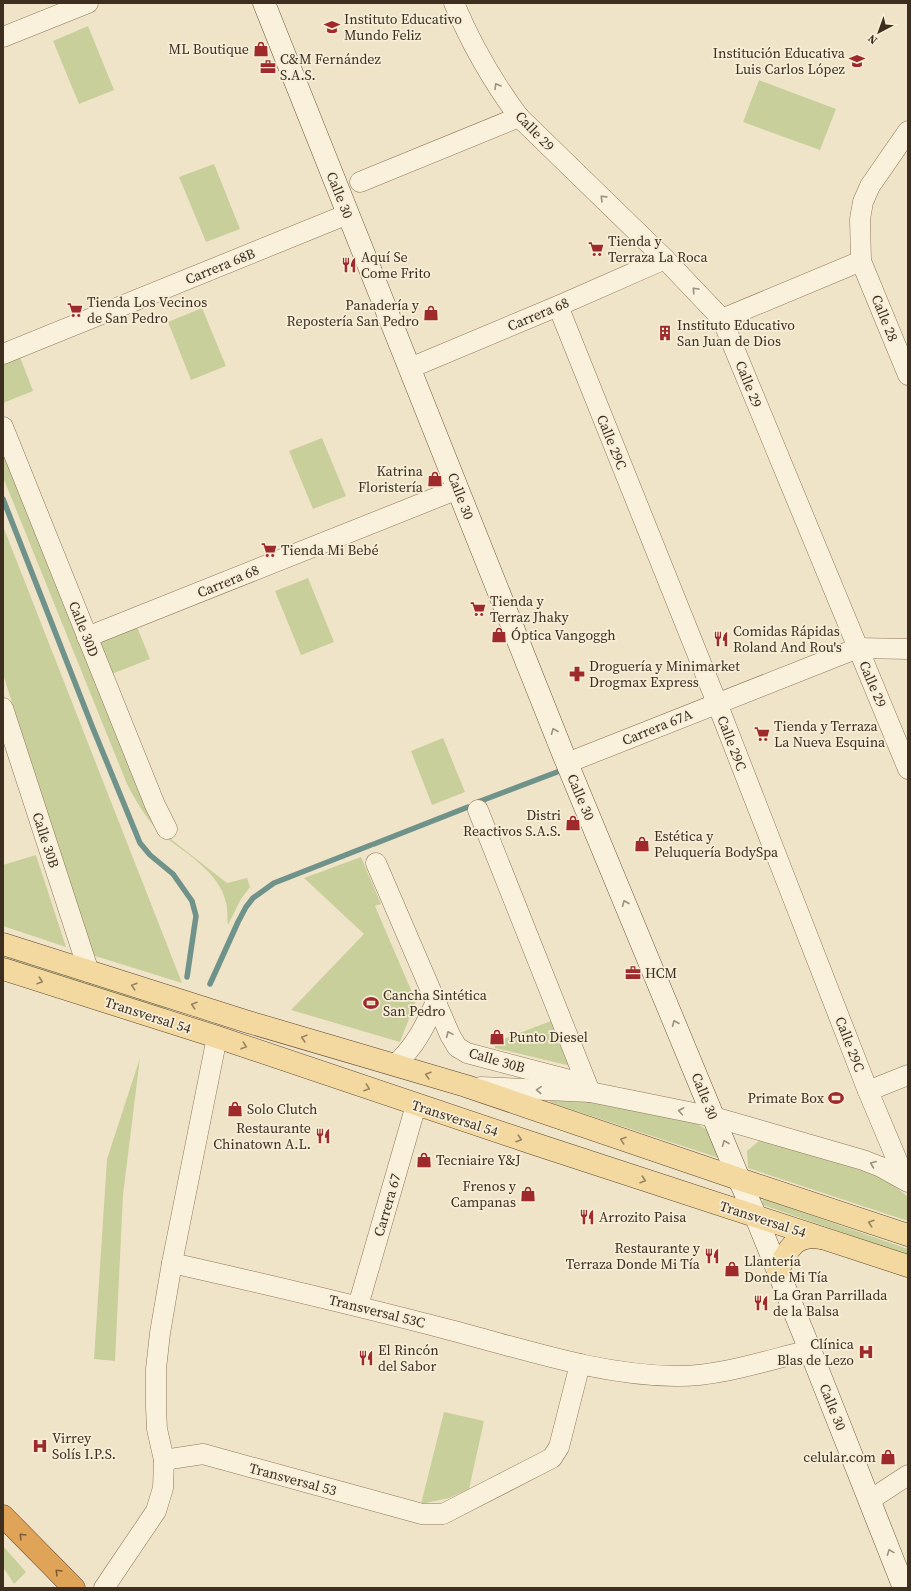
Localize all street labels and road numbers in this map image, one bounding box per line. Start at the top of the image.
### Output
street label: Calle 29 [511,107,559,155]
street label: Calle 30 [322,169,358,221]
street label: Carrera 68B [182,243,258,289]
street label: Carrera 68 [504,292,572,336]
street label: Calle 28 [867,292,903,344]
street label: Calle 29 [731,358,767,410]
street label: Calle 29C [592,412,632,473]
street label: Calle 30 [443,470,479,522]
street label: Carrera 68 [194,560,262,602]
street label: Calle 30D [64,598,104,660]
street label: Calle 29 [854,658,892,710]
street label: Carrera 67A [619,704,696,750]
street label: Calle 29C [712,713,752,774]
street label: Calle 30 [562,771,600,823]
street label: Calle 30B [28,810,64,871]
street label: Transversal 54 [102,992,194,1038]
street label: Calle 29C [830,1014,870,1075]
street label: Calle 30B [467,1042,528,1078]
street label: Calle 30 [687,1070,723,1122]
street label: Transversal 54 [409,1095,501,1141]
street label: Carrera 67 [368,1171,406,1239]
street label: Transversal 54 [717,1196,809,1242]
street label: Transversal 53C [327,1289,427,1333]
street label: Calle 30 [815,1381,851,1433]
street label: Transversal 53 [247,1458,339,1500]

